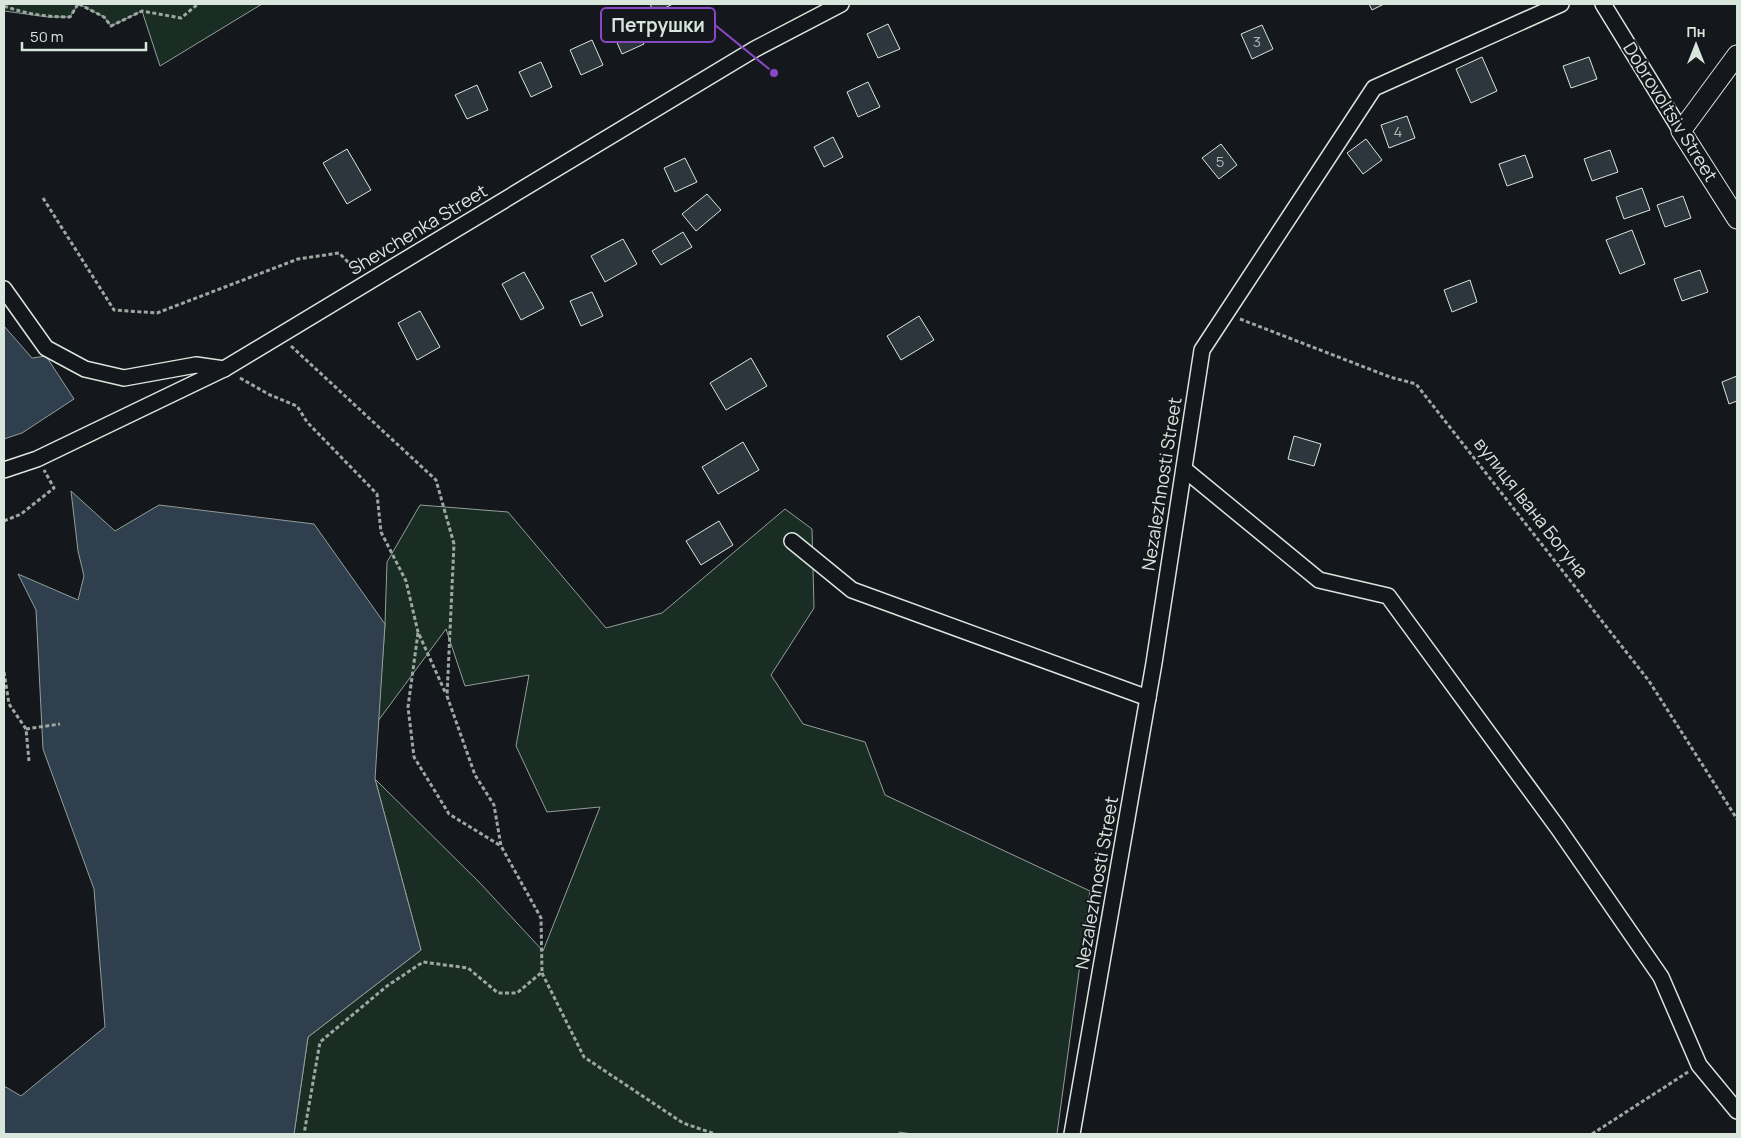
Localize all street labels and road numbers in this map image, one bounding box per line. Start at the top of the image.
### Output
street label: Dobrovoltsiv Street [1618,37,1723,186]
street label: Shevchenka Street [344,178,491,280]
street label: Nezalezhnosti Street [1135,395,1187,572]
street label: вулиця Івана Богуна [1469,432,1594,583]
street label: Nezalezhnosti Street [1069,794,1123,971]

